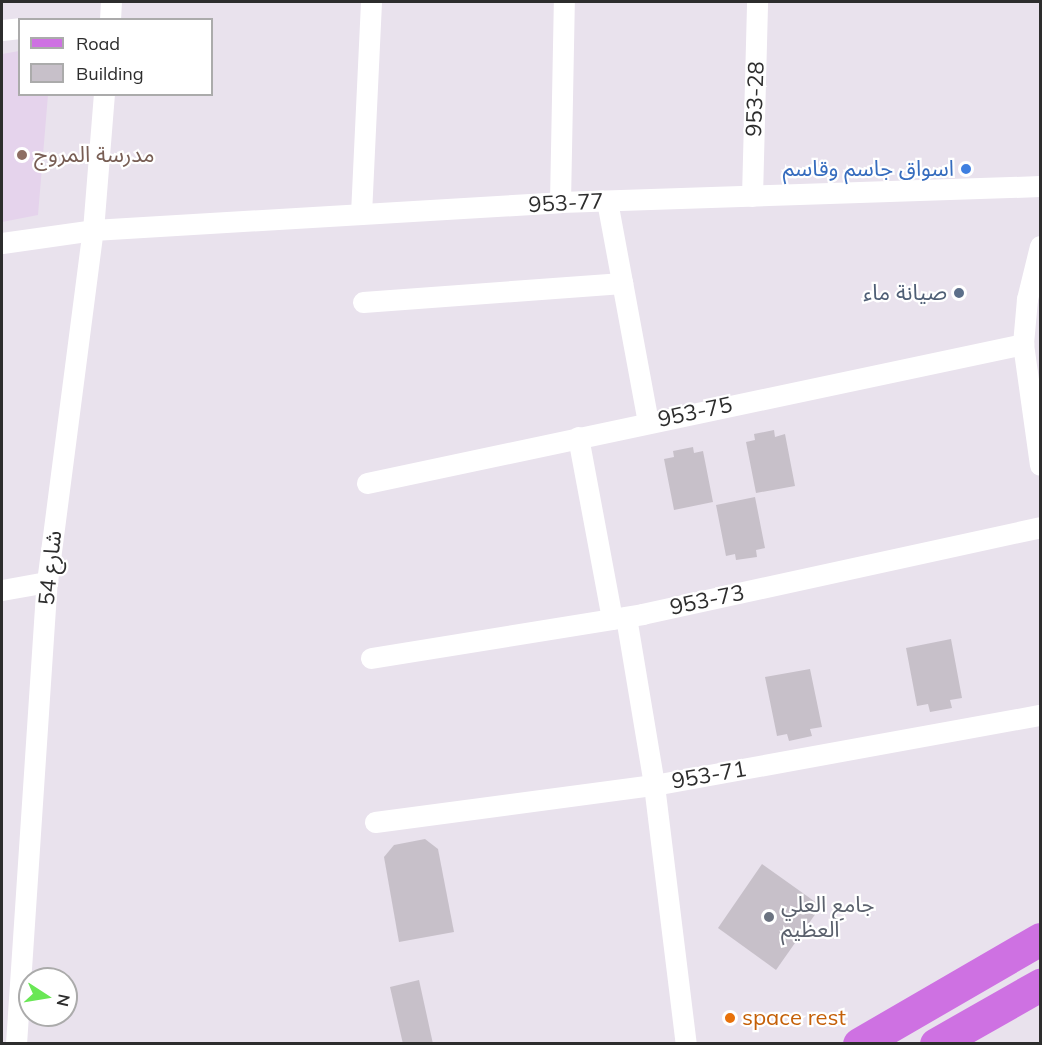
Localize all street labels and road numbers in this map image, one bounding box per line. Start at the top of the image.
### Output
street label: 953-28 [740,61,770,137]
street label: 953-77 [528,188,604,218]
street label: 953-75 [655,391,735,433]
street label: شارع 54 [33,529,67,607]
street label: 953-73 [667,579,747,621]
street label: 953-71 [670,755,748,795]

